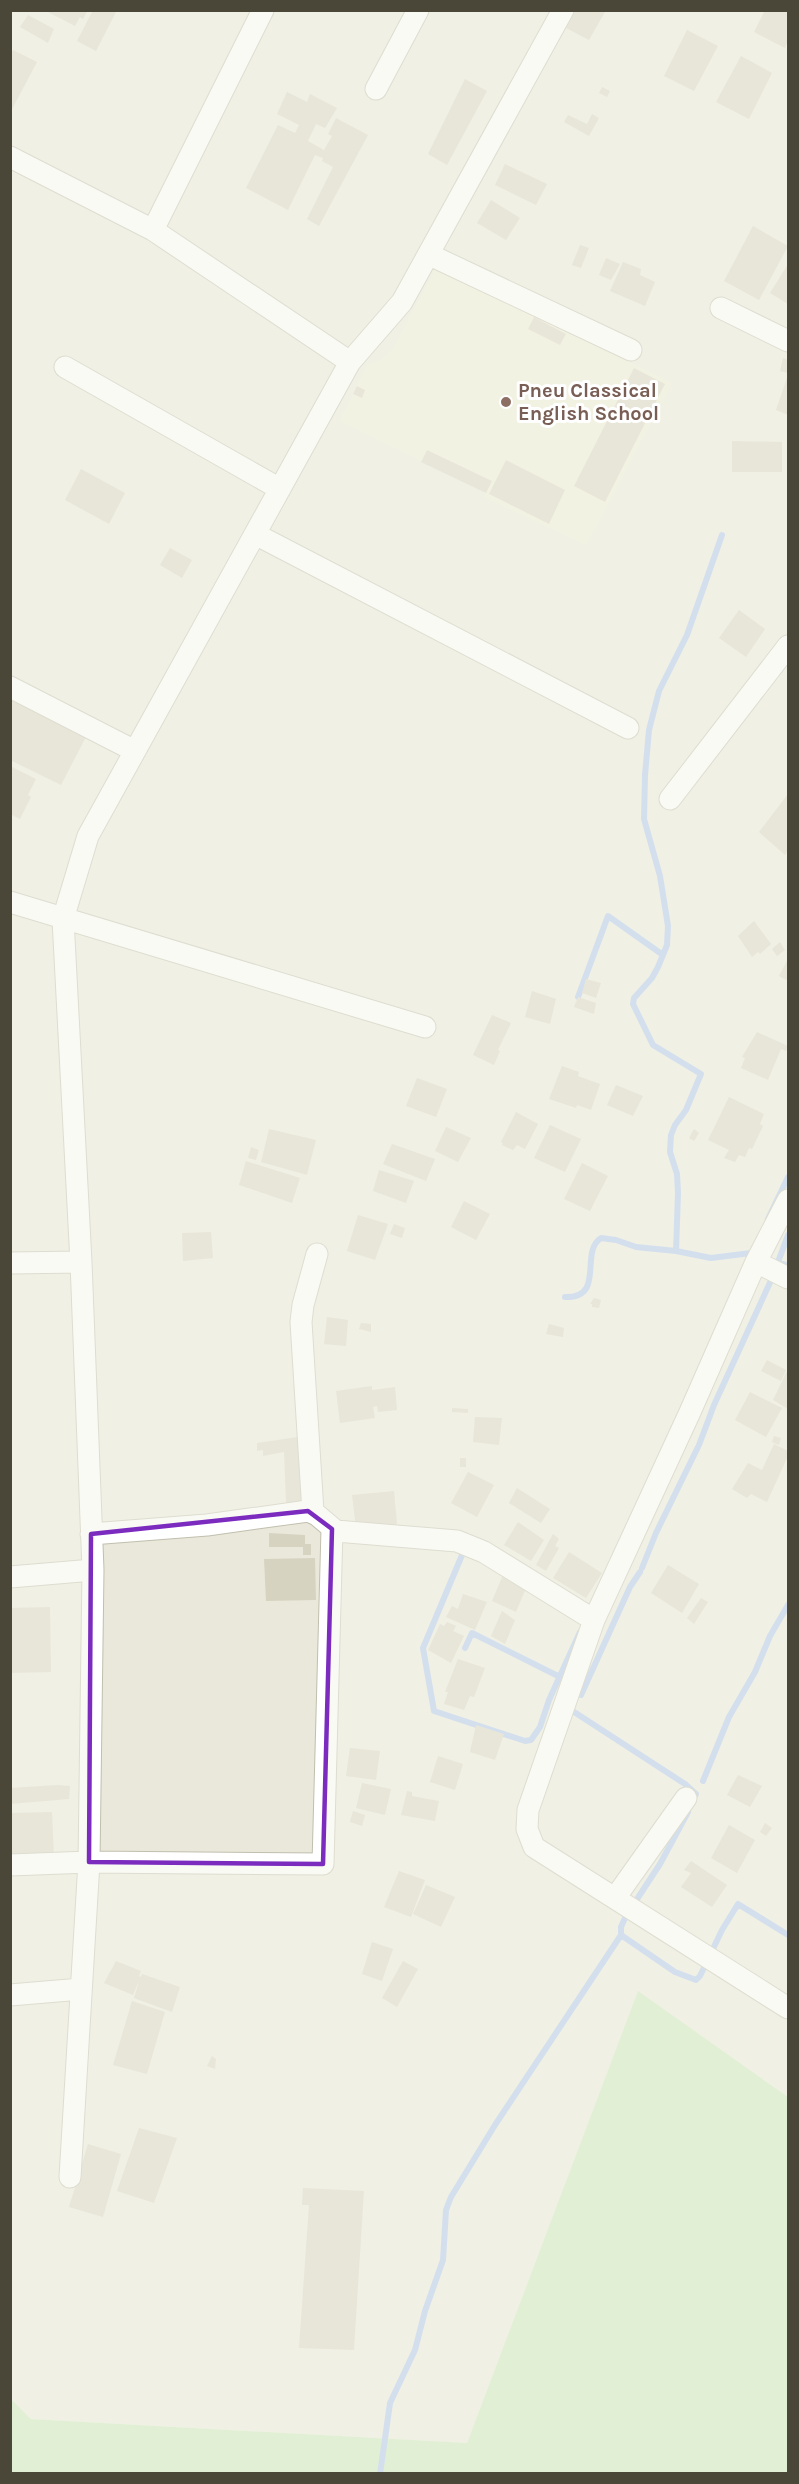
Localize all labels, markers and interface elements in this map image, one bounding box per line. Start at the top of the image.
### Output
place label: Pneu Classical English School [518,379,659,425]
marker: Pneu Classical English School [499,395,513,409]

